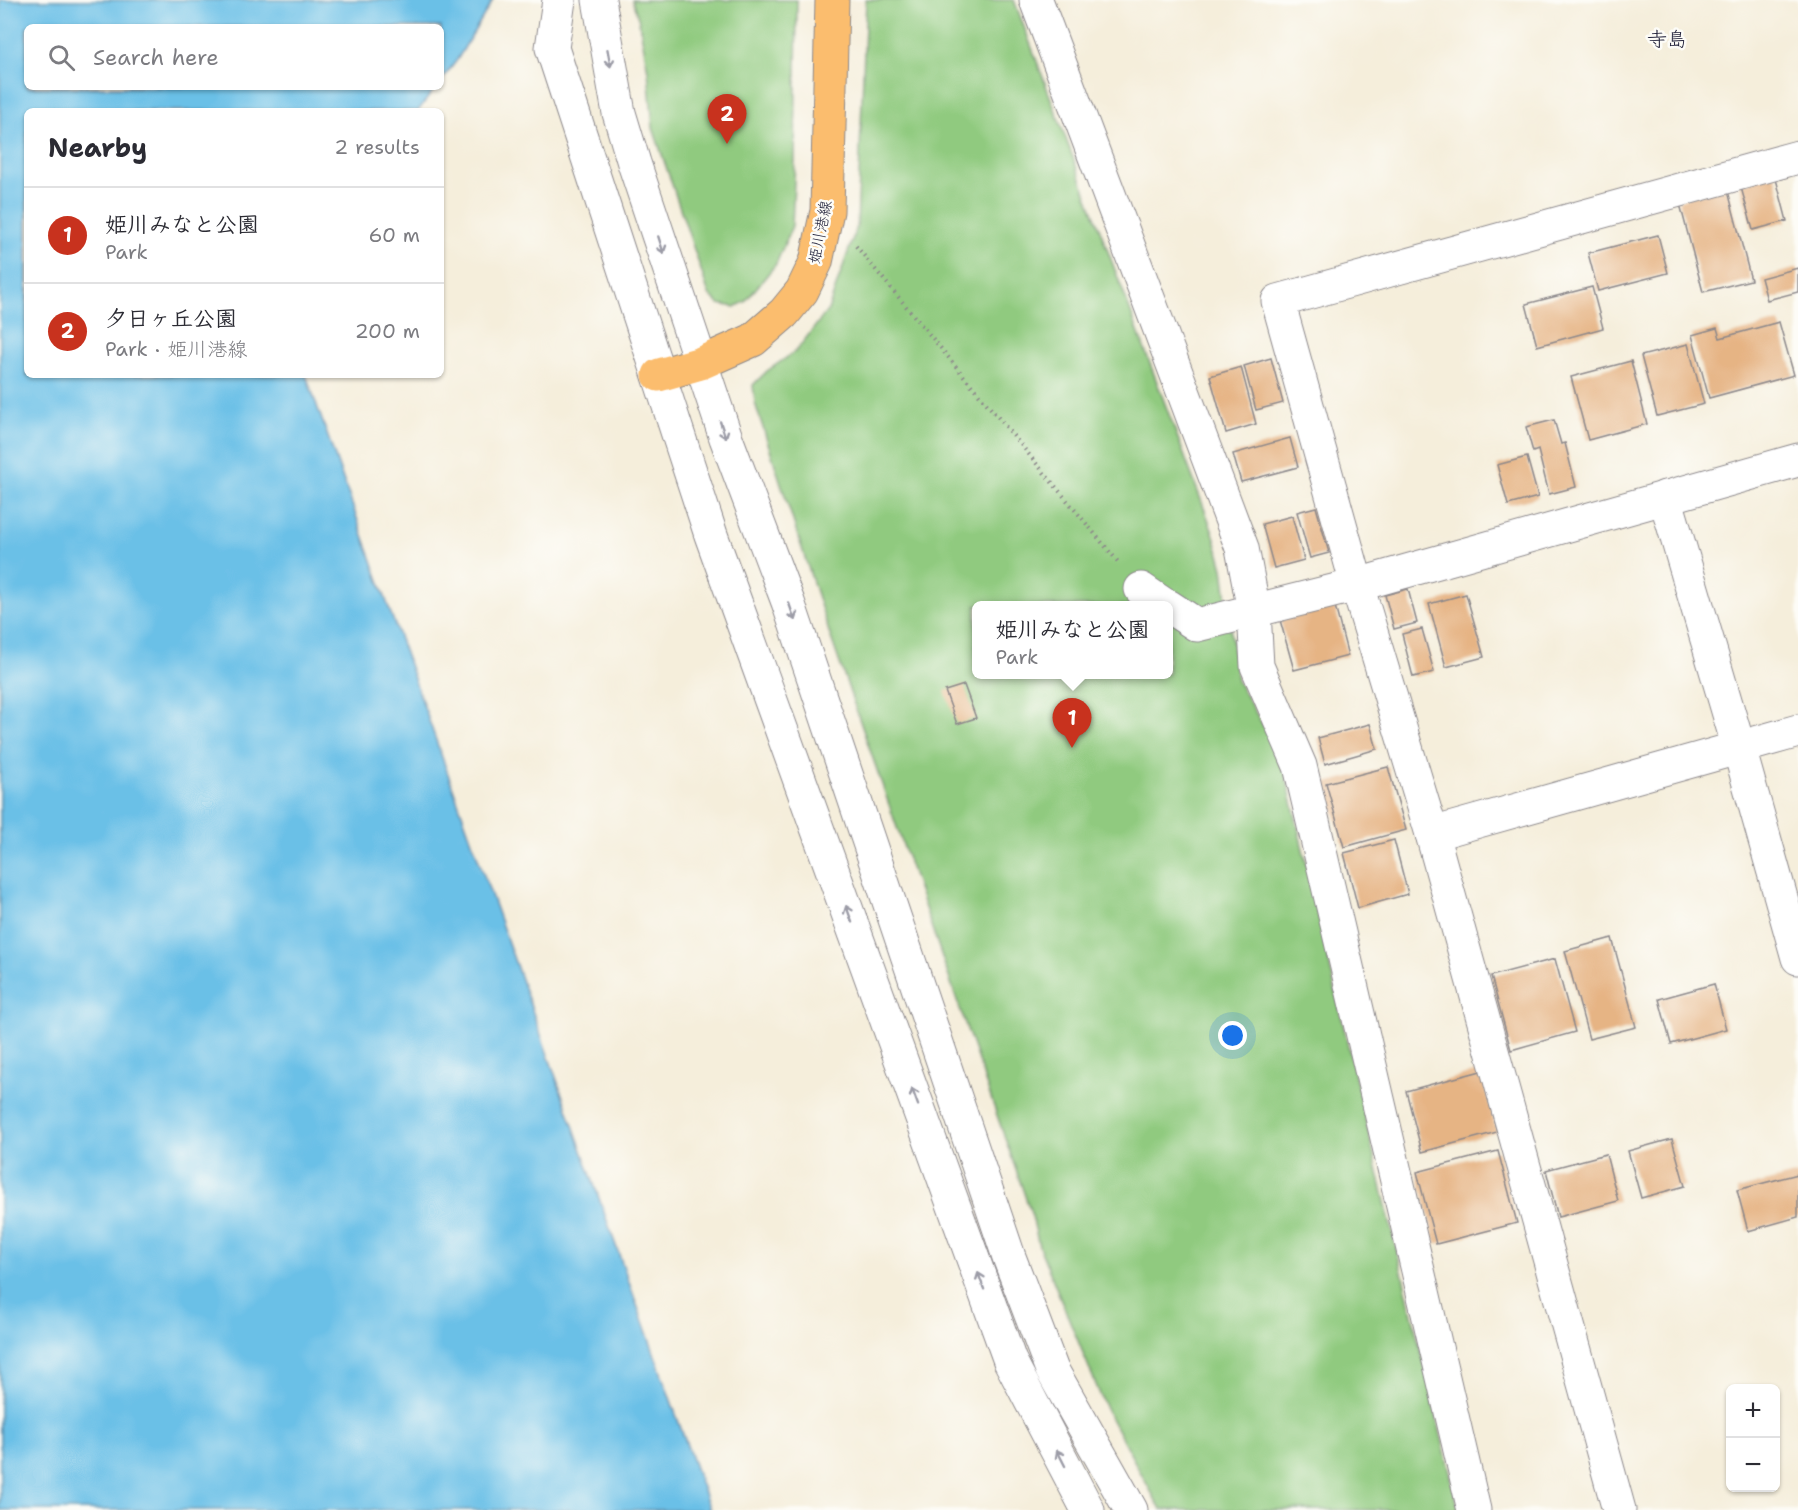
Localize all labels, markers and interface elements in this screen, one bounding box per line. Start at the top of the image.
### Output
search box [24,24,444,90]
district label: 寺島 [1647,26,1687,52]
icon: search [45,41,78,74]
text: Search here [93,43,219,72]
one-way arrow [604,47,615,67]
pin: 2 [708,94,746,144]
text: Nearby [48,130,147,165]
text: 2 results [334,134,420,160]
street label: 姫川港線 [804,199,836,265]
text: 姫川みなと公園 [105,210,259,239]
text: 1 [63,222,72,248]
text: 60 m [368,222,420,248]
one-way arrow [657,235,668,254]
text: Park [105,239,148,265]
text: 夕日ヶ丘公園 [105,304,237,333]
text: 2 [61,318,75,344]
text: 200 m [355,318,420,344]
text: Park · 姫川港線 [105,336,247,362]
one-way arrow [718,420,729,439]
popup [972,601,1173,679]
one-way arrow [787,603,798,621]
text: 姫川みなと公園 [995,615,1150,644]
text: Park [995,644,1038,670]
pin: 1 [1052,698,1092,748]
one-way arrow [843,905,854,924]
your location [1218,1021,1247,1050]
one-way arrow [909,1088,920,1107]
one-way arrow [975,1272,986,1290]
map controls [1726,1384,1780,1492]
button: + [1726,1384,1780,1438]
button: − [1726,1438,1780,1492]
one-way arrow [1055,1450,1067,1467]

